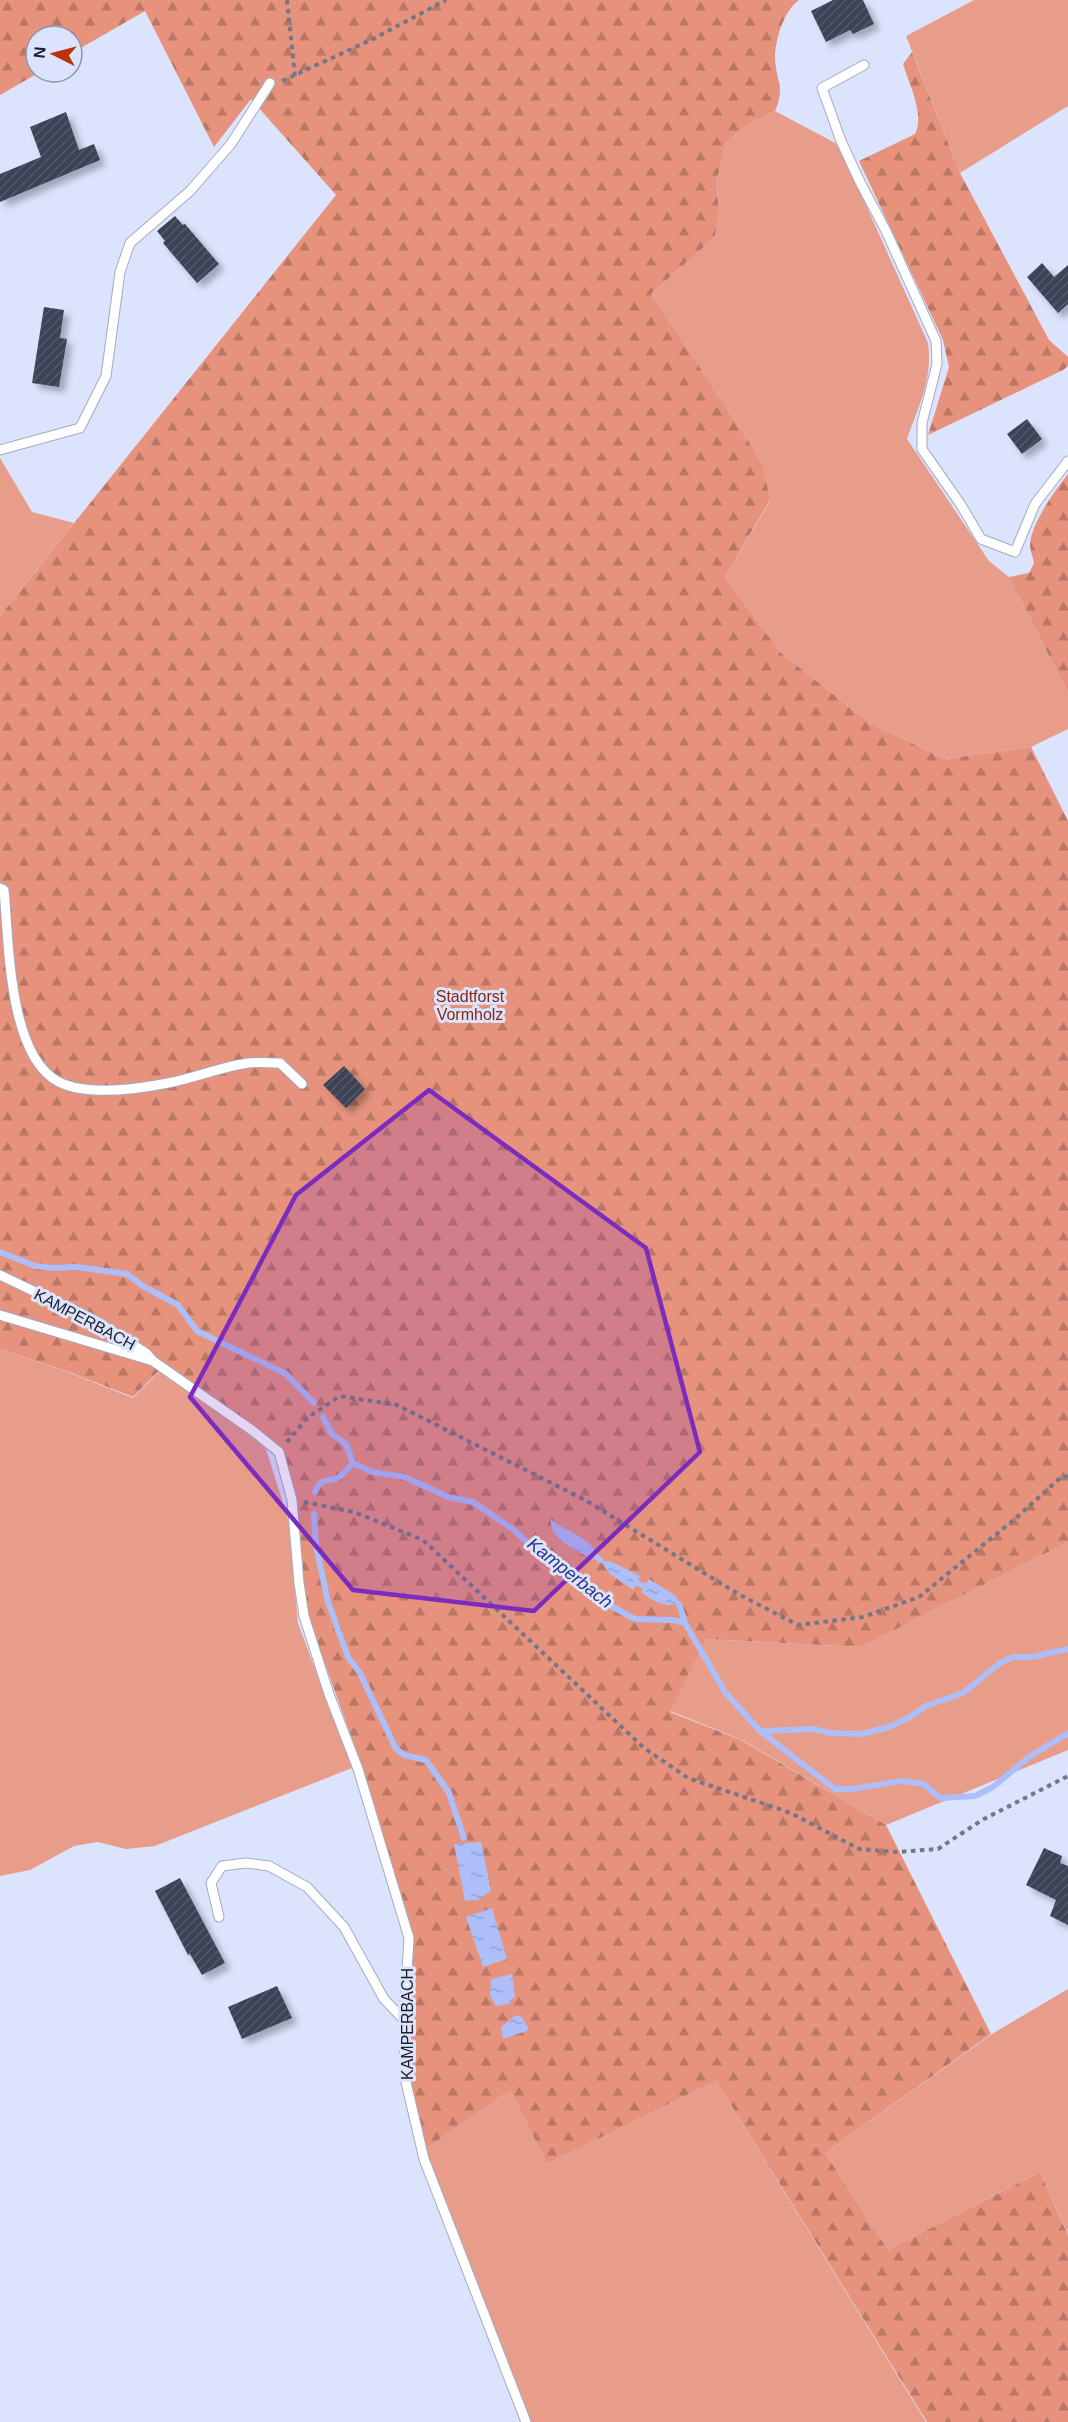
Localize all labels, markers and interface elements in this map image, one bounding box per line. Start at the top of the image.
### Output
north arrow [24,24,84,84]
text: N [31,46,49,59]
park label: Stadtforst Vormholz [436,988,505,1023]
street label: KAMPERBACH [31,1286,138,1353]
water label: Kamperbach [524,1534,616,1612]
street label: KAMPERBACH [399,1968,416,2080]

